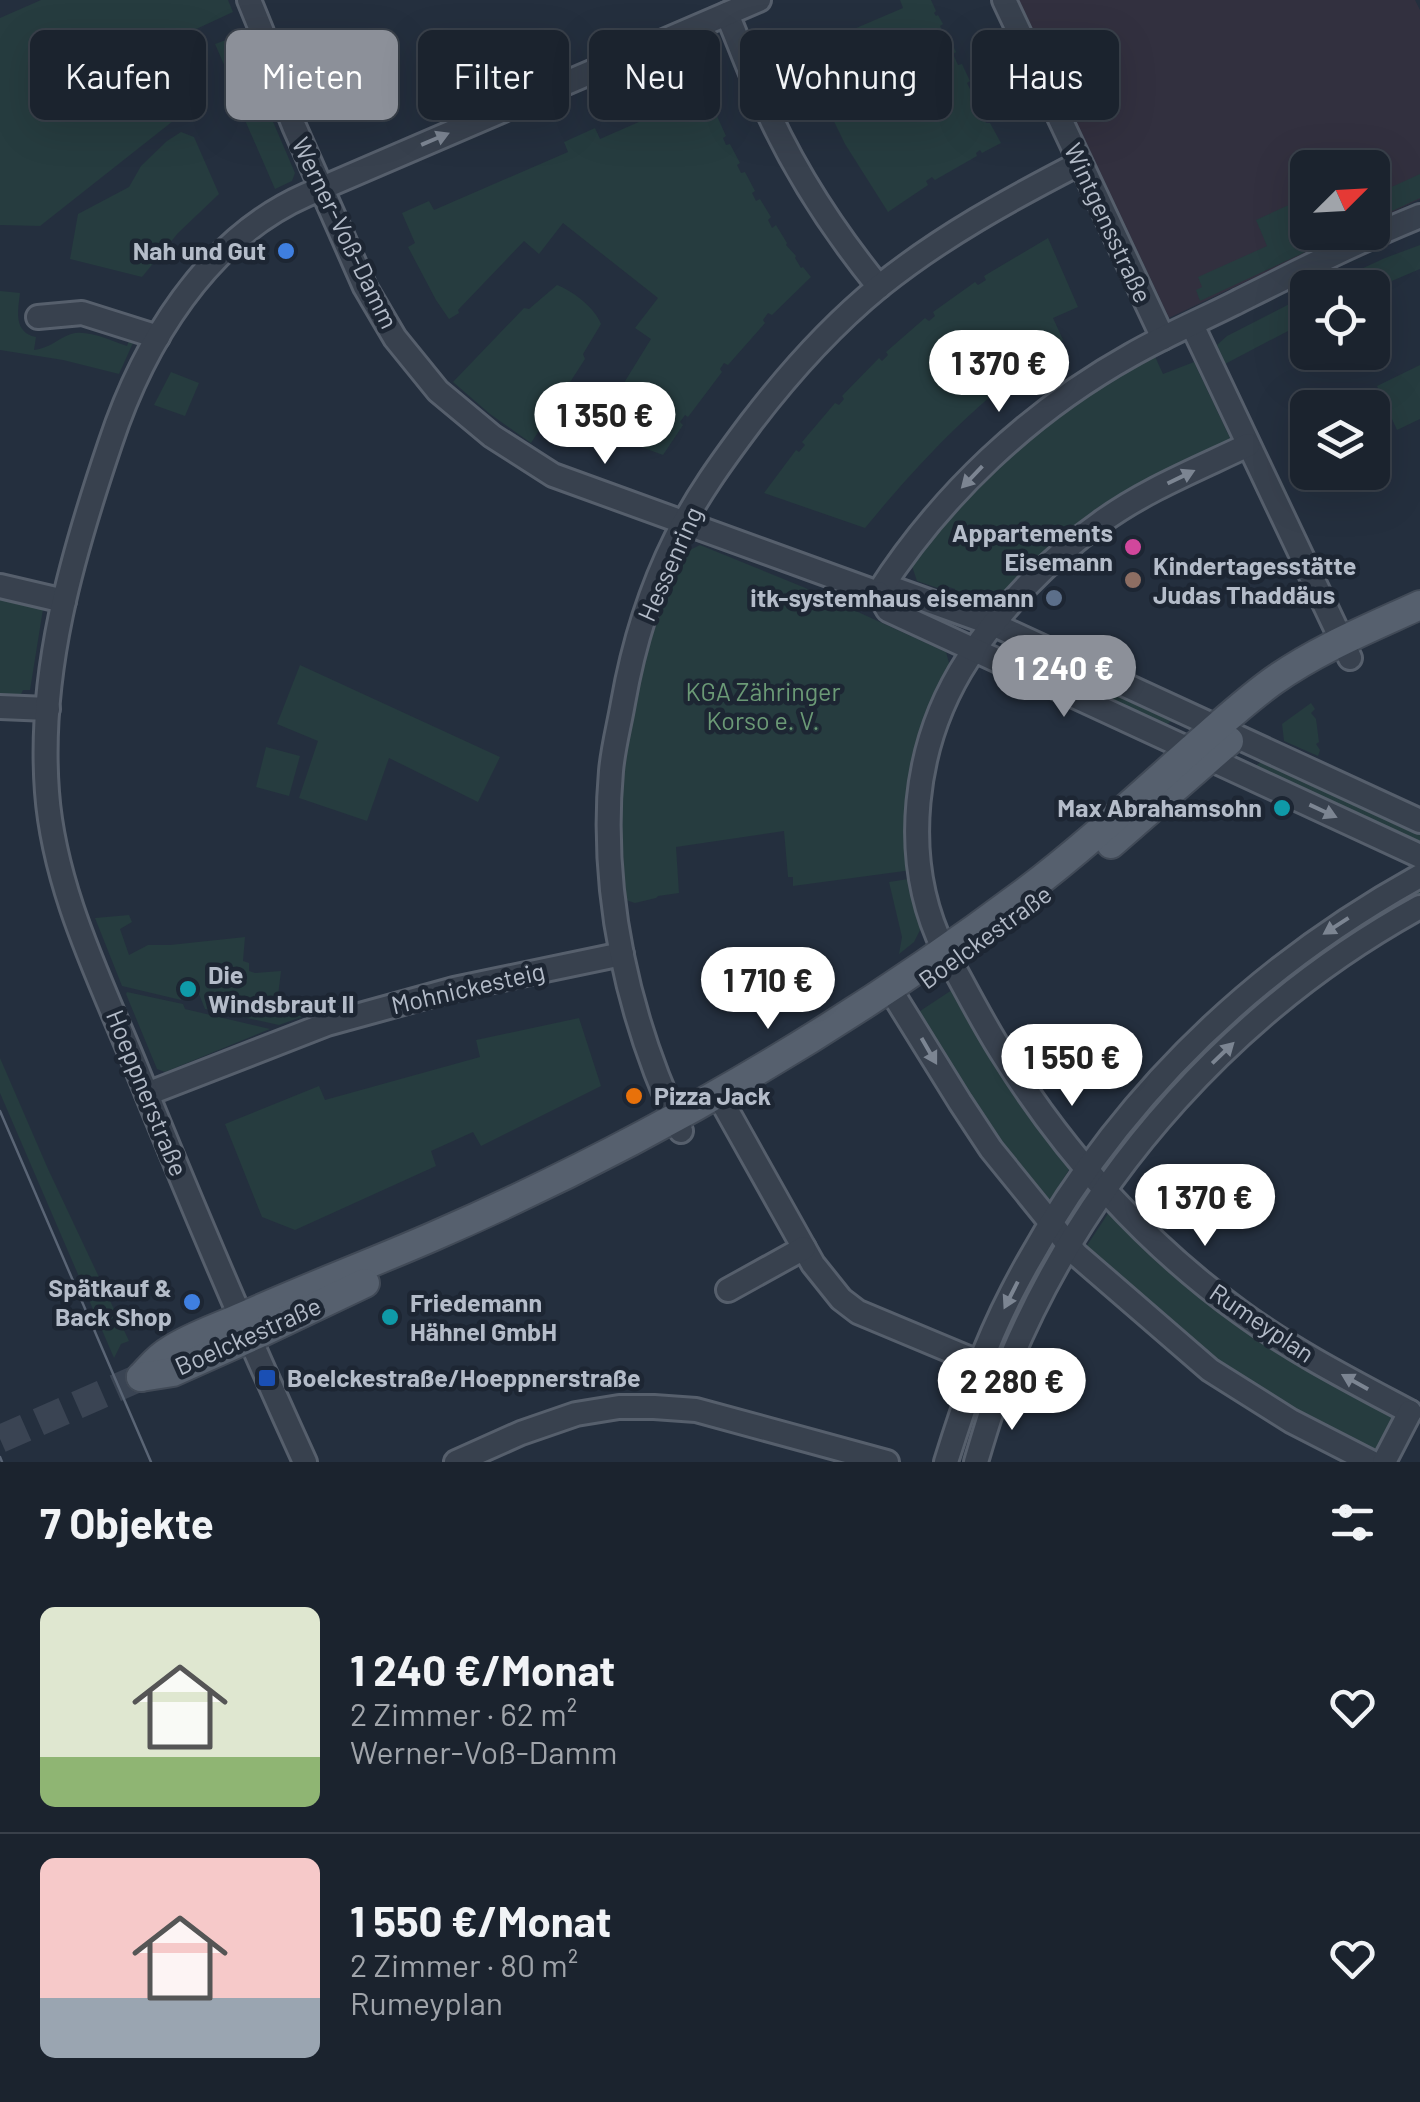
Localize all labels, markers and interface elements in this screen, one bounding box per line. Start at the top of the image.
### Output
chip: Kaufen [30,30,206,120]
chip: Mieten [226,30,398,120]
chip: Filter [418,30,569,120]
chip: Neu [589,30,720,120]
chip: Wohnung [740,30,952,120]
chip: Haus [972,30,1119,120]
one-way arrow [420,131,450,147]
street label: Werner-Voß-Damm [287,132,405,333]
street label: Wintgensstraße [1059,138,1159,307]
north arrow [1290,150,1390,250]
map controls [1290,150,1390,490]
place label: Nah und Gut [133,235,266,265]
marker: Nah und Gut [275,240,297,262]
button: locate [1290,270,1390,370]
pin: 1 370 € [907,330,1091,415]
text: 1 370 € [951,343,1047,381]
pin: 1 350 € [513,382,697,467]
button: layers [1290,390,1390,490]
text: 1 350 € [556,395,654,433]
one-way arrow [960,465,984,489]
one-way arrow [1166,469,1195,486]
street label: Hessenring [631,502,708,626]
place label: Appartements Eisemann [952,517,1113,576]
marker: Appartements Eisemann [1122,536,1144,558]
place label: Kindertagesstätte Judas Thaddäus [1153,550,1356,609]
marker: Kindertagesstätte Judas Thaddäus [1122,569,1144,591]
place label: itk-systemhaus eisemann [750,582,1034,612]
marker: itk-systemhaus eisemann [1043,587,1065,609]
pin: 1 240 € [972,635,1156,720]
text: 1 240 € [1014,648,1114,686]
park label: KGA Zähringer Korso e. V. [685,676,841,735]
place label: Max Abrahamsohn [1057,792,1262,822]
marker: Max Abrahamsohn [1271,797,1293,819]
one-way arrow [1309,802,1338,819]
street label: Boelckestraße [912,878,1057,994]
one-way arrow [1323,916,1350,935]
pin: 1 710 € [676,947,860,1032]
street label: Mohnickesteig [388,955,548,1019]
place label: Die Windsbraut II [208,959,355,1018]
text: 1 710 € [723,960,813,998]
marker: Die Windsbraut II [177,978,199,1000]
street label: Hoeppnerstraße [101,1005,195,1180]
pin: 1 550 € [980,1024,1164,1109]
one-way arrow [919,1037,937,1065]
text: 1 550 € [1023,1037,1121,1075]
one-way arrow [1211,1042,1235,1065]
place label: Pizza Jack [654,1080,771,1110]
marker: Pizza Jack [623,1085,645,1107]
pin: 1 370 € [1113,1164,1297,1249]
text: 1 370 € [1157,1177,1253,1215]
place label: Spätkauf & Back Shop [48,1272,172,1331]
street label: Rumeyplan [1205,1276,1320,1368]
one-way arrow [1003,1280,1020,1309]
place label: Friedemann Hähnel GmbH [410,1287,557,1346]
street label: Boelckestraße [170,1290,325,1381]
marker: Spätkauf & Back Shop [181,1291,203,1313]
marker: Friedemann Hähnel GmbH [379,1306,401,1328]
pin: 2 280 € [920,1348,1104,1433]
text: 2 280 € [960,1361,1064,1399]
place label: Boelckestraße/Hoeppnerstraße [287,1362,641,1392]
marker: Boelckestraße/Hoeppnerstraße [256,1367,278,1389]
one-way arrow [1341,1374,1370,1391]
icon: filters [1325,1495,1380,1550]
text: 7 Objekte [40,1497,214,1547]
text: 1 240 €/Monat [350,1644,615,1694]
icon: home [120,1647,240,1767]
icon: heart [1325,1680,1380,1735]
text: 2 Zimmer · 62 m² [350,1694,577,1732]
text: Werner-Voß-Damm [350,1732,617,1770]
text: 1 550 €/Monat [350,1895,611,1945]
icon: home [120,1898,240,2018]
icon: heart [1325,1931,1380,1986]
text: 2 Zimmer · 80 m² [350,1945,578,1983]
text: Rumeyplan [350,1983,503,2021]

